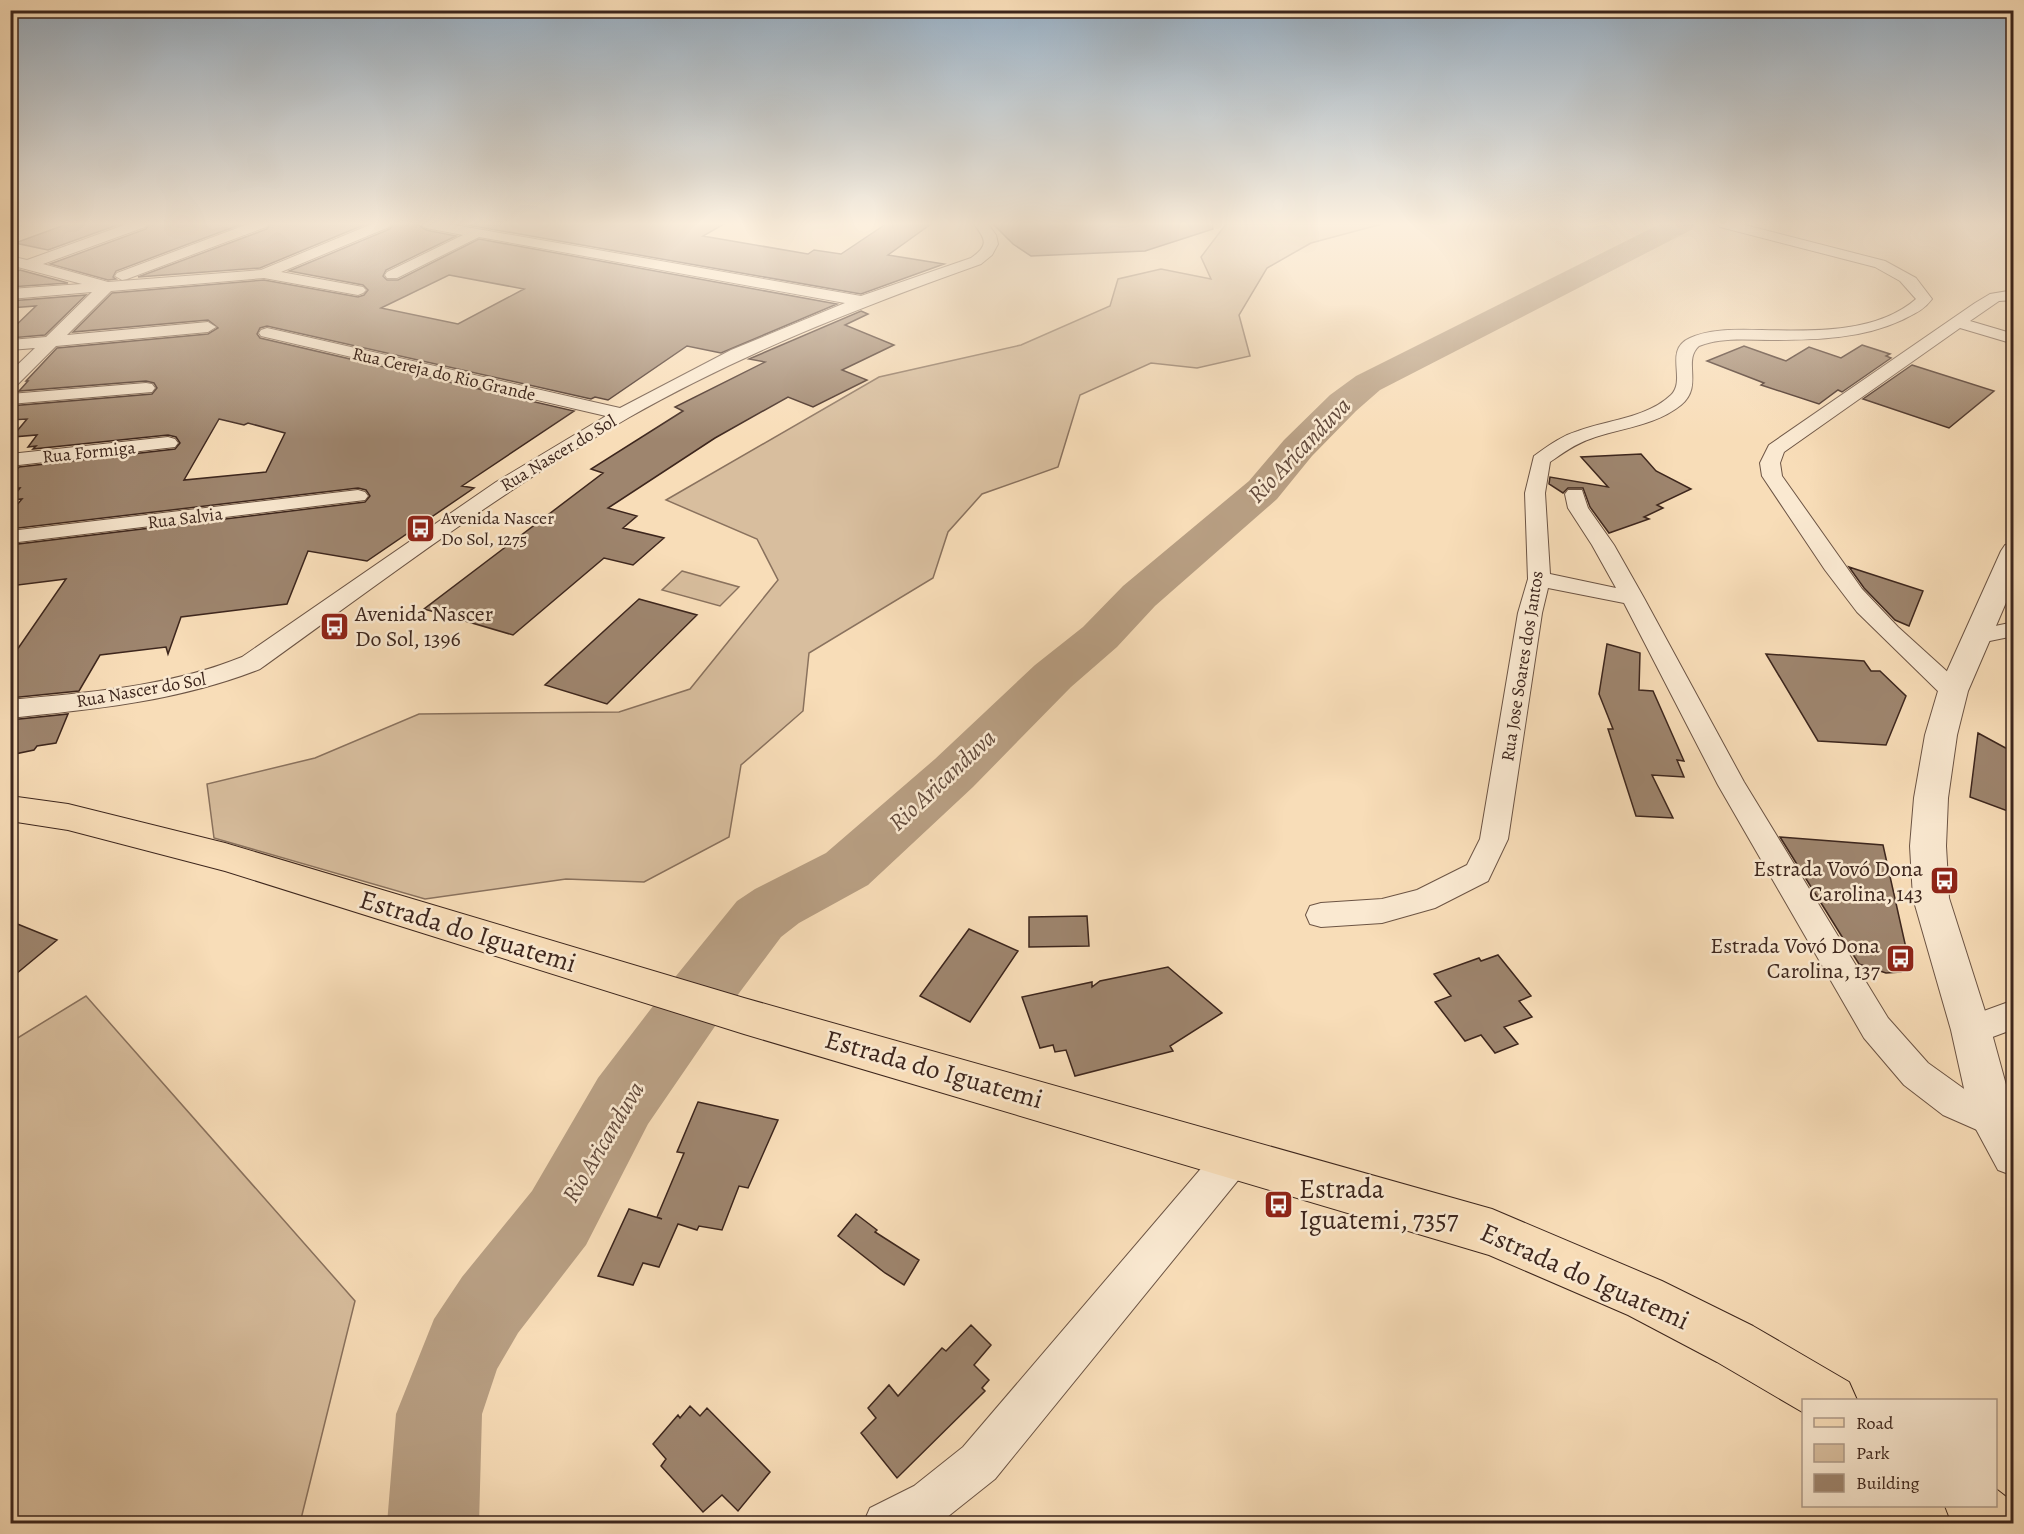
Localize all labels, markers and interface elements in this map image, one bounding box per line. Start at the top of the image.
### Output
street label: Rua Cereja do Rio Grande [350,341,538,407]
water label: Rio Aricanduva [1240,390,1358,510]
street label: Rua Nascer do Sol [496,409,621,497]
street label: Rua Formiga [41,435,137,469]
street label: Rua Salvia [146,501,225,535]
place label: Avenida Nascer Do Sol, 1275 [440,506,554,551]
bus stop icon: Avenida Nascer Do Sol, 1275 [404,512,436,544]
street label: Rua Jose Soares dos Jantos [1495,569,1549,763]
place label: Avenida Nascer Do Sol, 1396 [354,599,493,654]
bus stop icon: Avenida Nascer Do Sol, 1396 [318,610,350,642]
street label: Rua Nascer do Sol [74,667,208,713]
water label: Rio Aricanduva [882,722,1002,838]
place label: Estrada Vovó Dona Carolina, 143 [1753,854,1924,909]
bus stop icon: Estrada Vovó Dona Carolina, 143 [1928,865,1960,897]
street label: Estrada do Iguatemi [355,881,581,981]
place label: Estrada Vovó Dona Carolina, 137 [1710,931,1881,986]
bus stop icon: Estrada Vovó Dona Carolina, 137 [1885,942,1917,974]
street label: Estrada do Iguatemi [821,1021,1047,1117]
water label: Rio Aricanduva [554,1076,652,1208]
place label: Estrada Iguatemi, 7357 [1299,1171,1459,1238]
bus stop icon: Estrada Iguatemi, 7357 [1262,1189,1294,1221]
street label: Estrada do Iguatemi [1475,1214,1695,1338]
legend [1802,1399,1997,1507]
text: Road [1856,1411,1894,1435]
text: Park [1856,1441,1890,1465]
text: Building [1856,1471,1920,1495]

